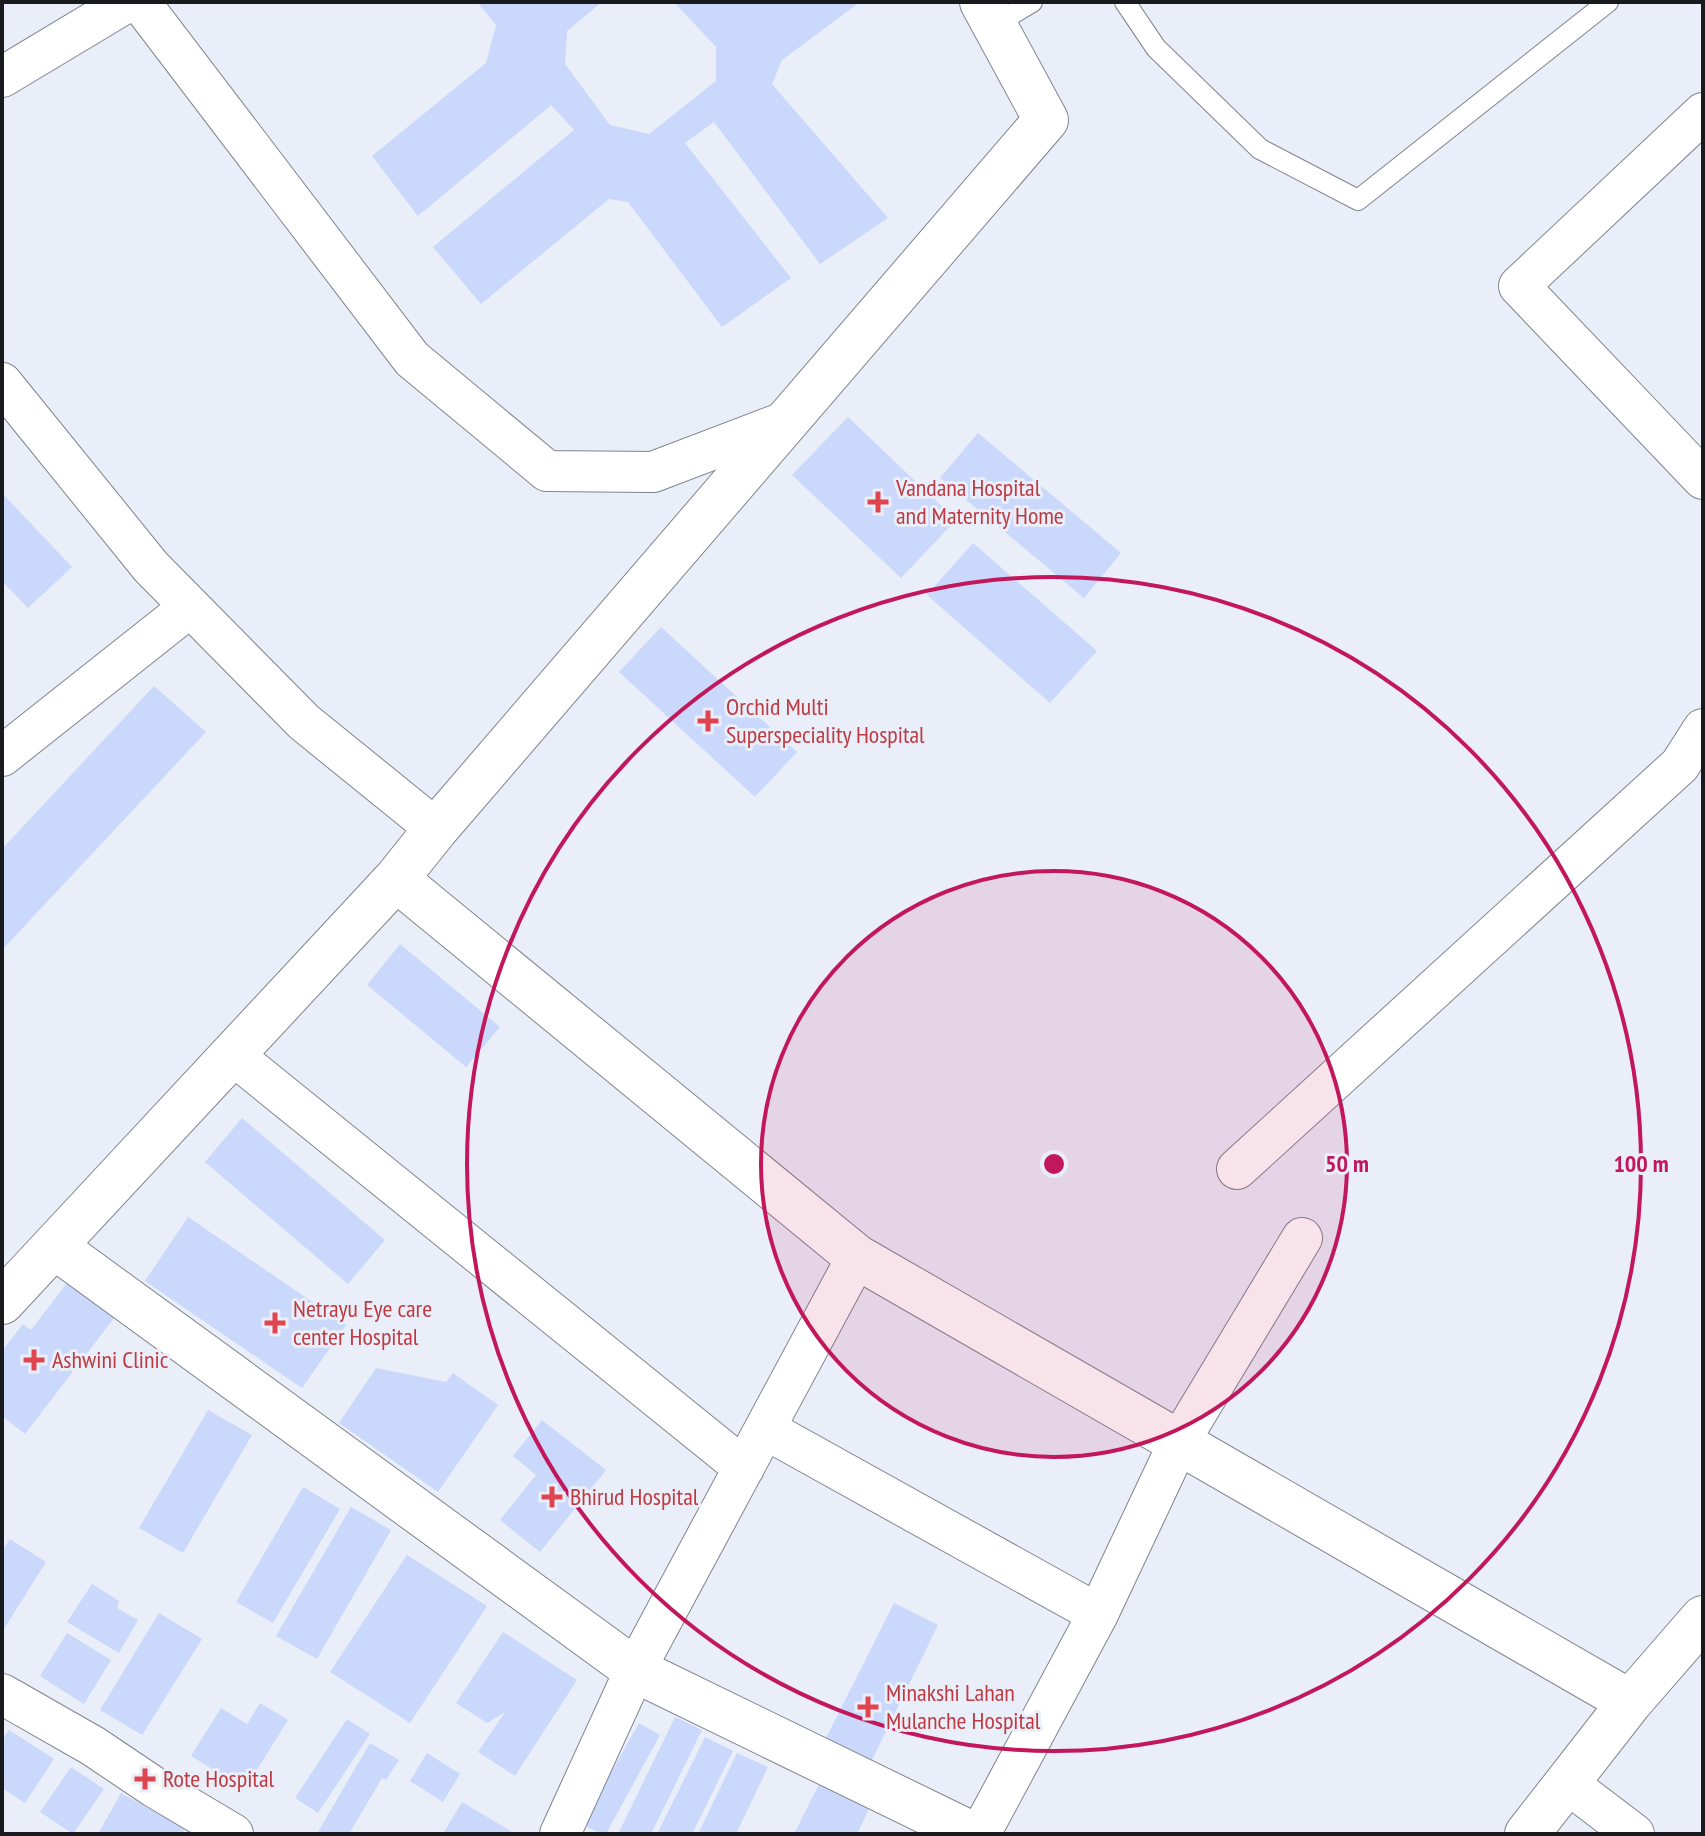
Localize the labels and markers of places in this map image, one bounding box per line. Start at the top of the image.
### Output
place label: Vandana Hospital and Maternity Home [895,472,1064,531]
marker: Vandana Hospital and Maternity Home [867,491,889,513]
place label: Orchid Multi Superspeciality Hospital [726,691,925,750]
marker: Orchid Multi Superspeciality Hospital [697,710,719,732]
centre of rings [1040,1150,1068,1178]
place label: Netrayu Eye care center Hospital [293,1293,432,1352]
marker: Netrayu Eye care center Hospital [264,1312,286,1334]
place label: Ashwini Clinic [52,1344,169,1375]
marker: Ashwini Clinic [23,1349,45,1371]
place label: Bhirud Hospital [570,1481,699,1512]
marker: Bhirud Hospital [541,1486,563,1508]
place label: Minakshi Lahan Mulanche Hospital [886,1677,1041,1736]
marker: Minakshi Lahan Mulanche Hospital [857,1696,879,1718]
place label: Rote Hospital [163,1763,275,1794]
marker: Rote Hospital [134,1768,156,1790]

